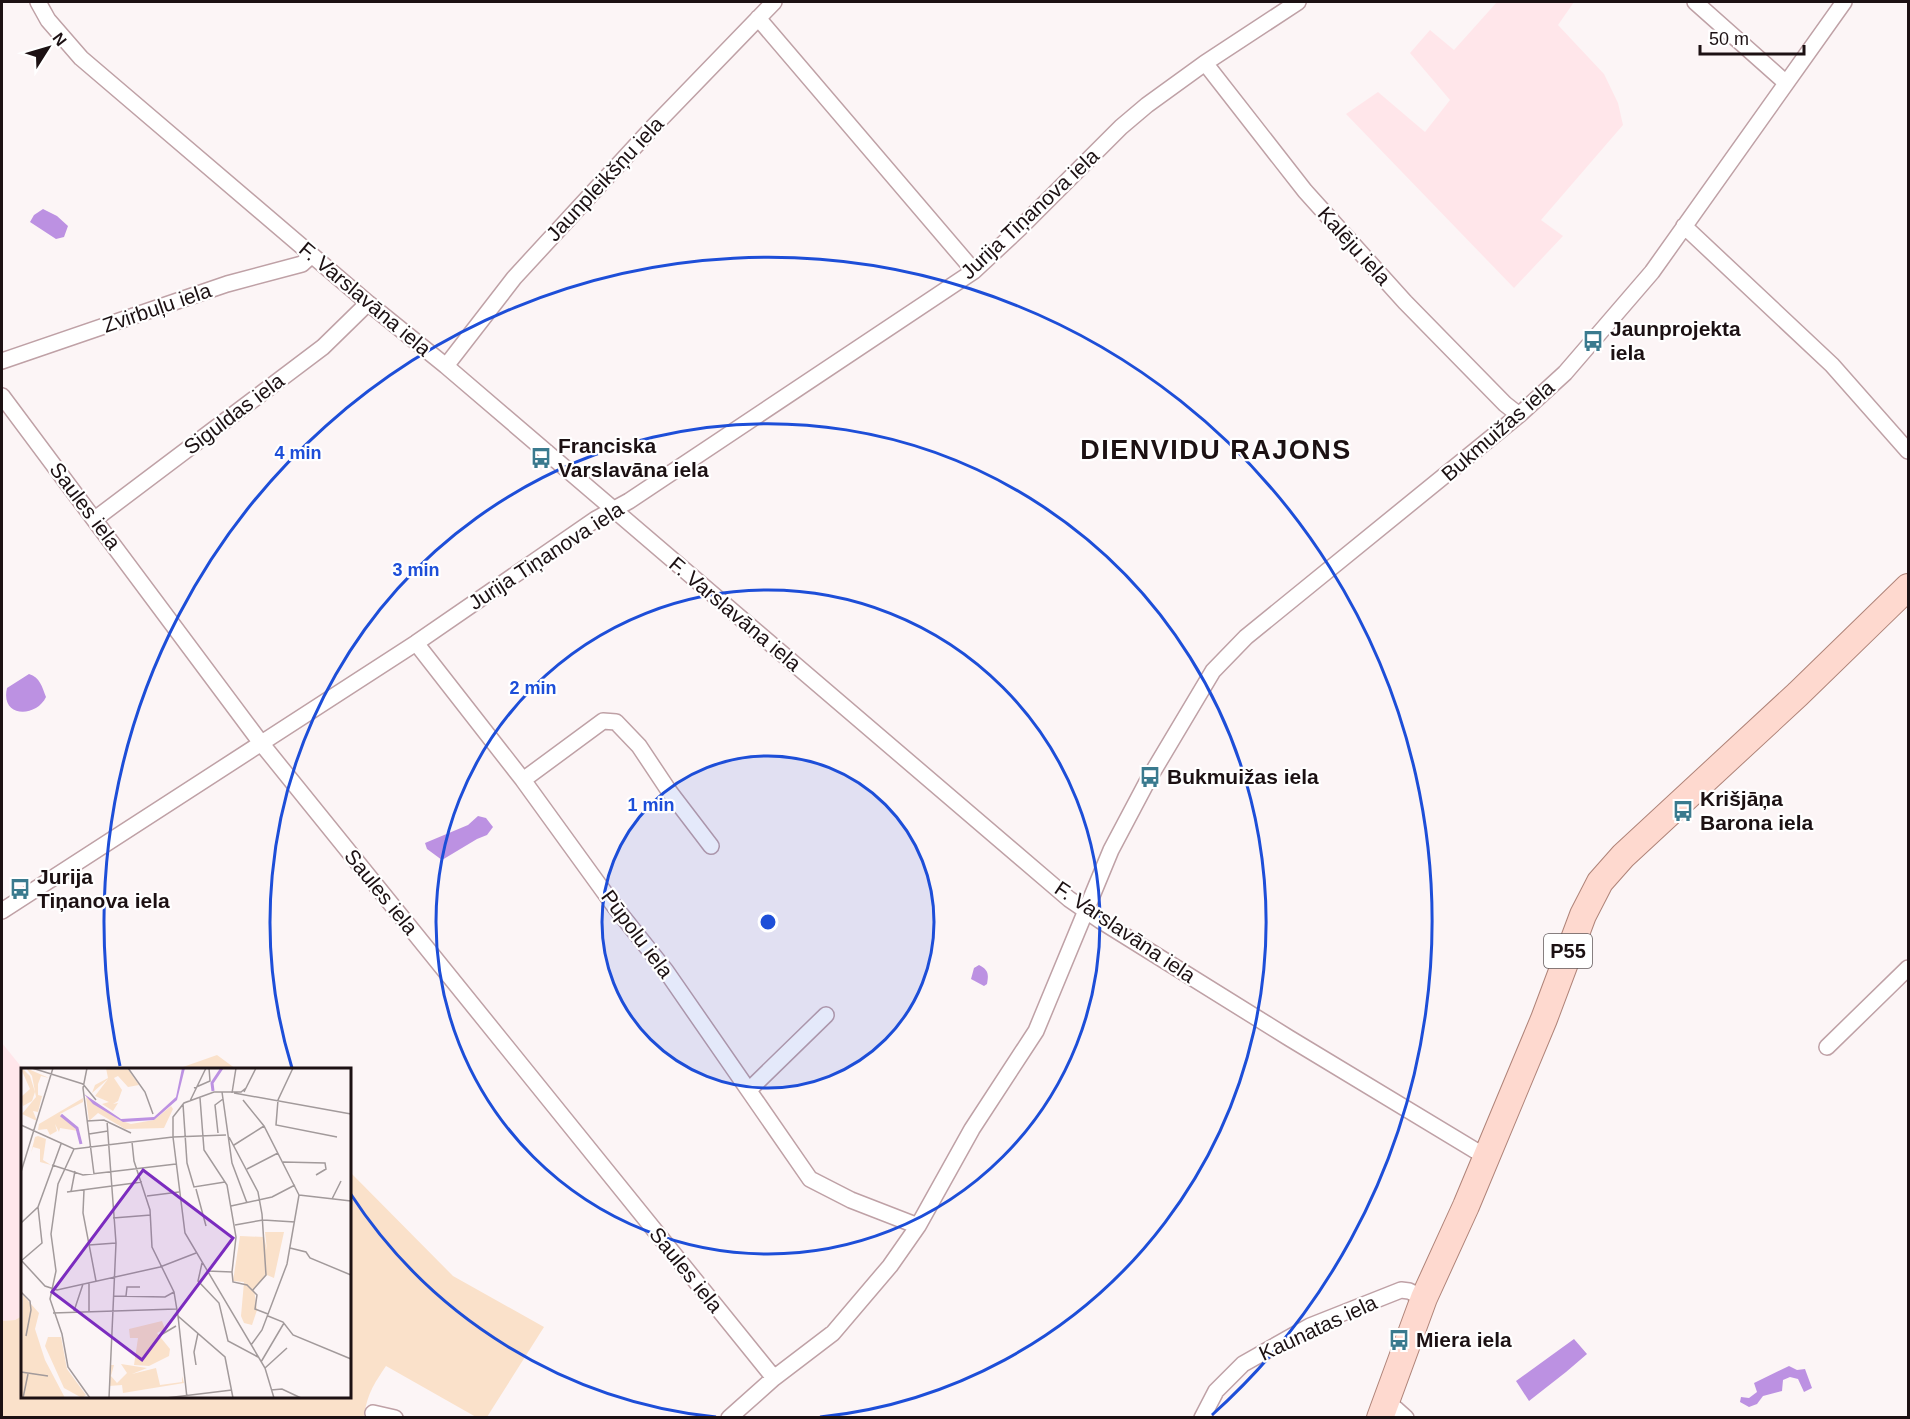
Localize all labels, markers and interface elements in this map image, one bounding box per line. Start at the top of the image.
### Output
north arrow [18,18,78,78]
scale bar [1700,18,1804,56]
text: 50 m [1709,29,1749,49]
text: N [49,30,70,49]
street label: Jaunpleikšņu iela [541,112,668,245]
street label: Jurija Tiņanova iela [956,144,1103,283]
street label: Kalēju iela [1313,202,1396,290]
street label: F. Varslavāna iela [295,237,436,360]
street label: Zvirbuļu iela [100,278,214,337]
place label: Jaunprojekta iela [1610,317,1741,364]
bus stop icon: Jaunprojekta iela [1581,329,1605,353]
street label: Siguldas iela [179,368,288,459]
street label: Bukmuižas iela [1437,375,1559,486]
place label: Franciska Varslavāna iela [558,434,709,481]
district label: DIENVIDU RAJONS [1080,435,1352,465]
text: 4 min [274,443,322,463]
bus stop icon: Franciska Varslavāna iela [529,446,553,470]
street label: Saules iela [45,458,126,554]
street label: Jurija Tiņanova iela [464,497,628,614]
street label: F. Varslavāna iela [665,552,806,675]
text: 3 min [392,560,440,580]
text: 2 min [509,678,557,698]
bus stop icon: Bukmuižas iela [1138,765,1162,789]
place label: Bukmuižas iela [1167,765,1319,788]
place label: Krišjāņa Barona iela [1700,787,1814,834]
text: 1 min [627,795,675,815]
bus stop icon: Krišjāņa Barona iela [1671,799,1695,823]
street label: Saules iela [340,845,423,939]
place label: Jurija Tiņanova iela [37,865,170,912]
street label: F. Varslavāna iela [1051,876,1200,987]
bus stop icon: Jurija Tiņanova iela [8,877,32,901]
street label: Pūpolu iela [597,885,678,982]
centre of rings [758,912,778,932]
road number: P55 [1544,934,1592,968]
inset map [21,1068,351,1398]
street label: Saules iela [645,1223,728,1317]
street label: Kaunatas iela [1255,1290,1381,1365]
bus stop icon: Miera iela [1387,1328,1411,1352]
place label: Miera iela [1416,1328,1512,1351]

